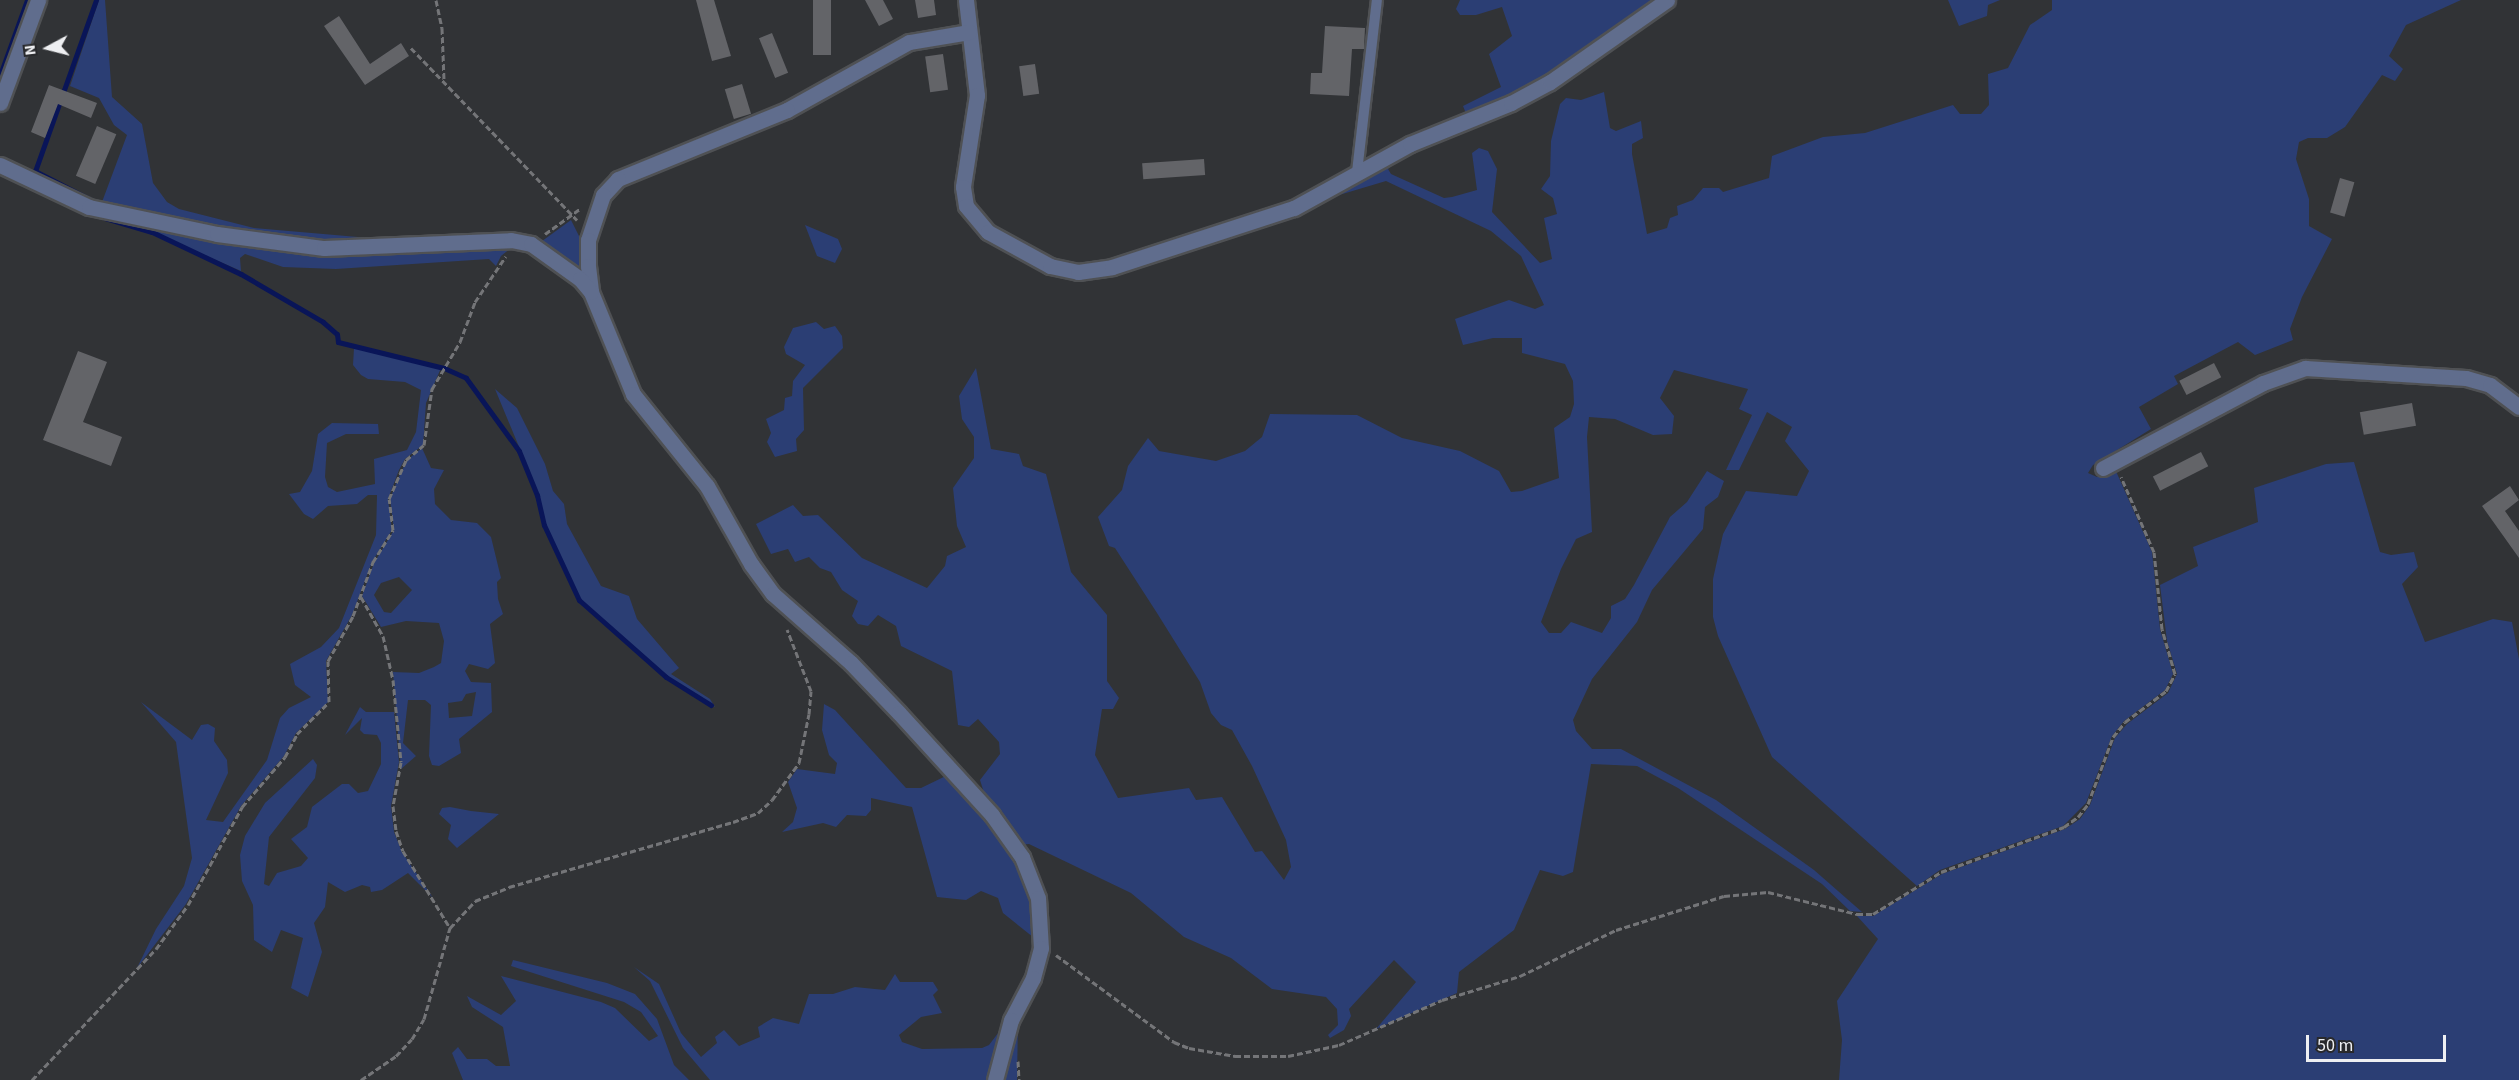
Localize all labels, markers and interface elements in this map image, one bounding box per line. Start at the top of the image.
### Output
north arrow [18,18,78,78]
text: N [19,44,42,57]
scale bar [2309,1023,2448,1061]
text: 50 m [2317,1033,2353,1058]

